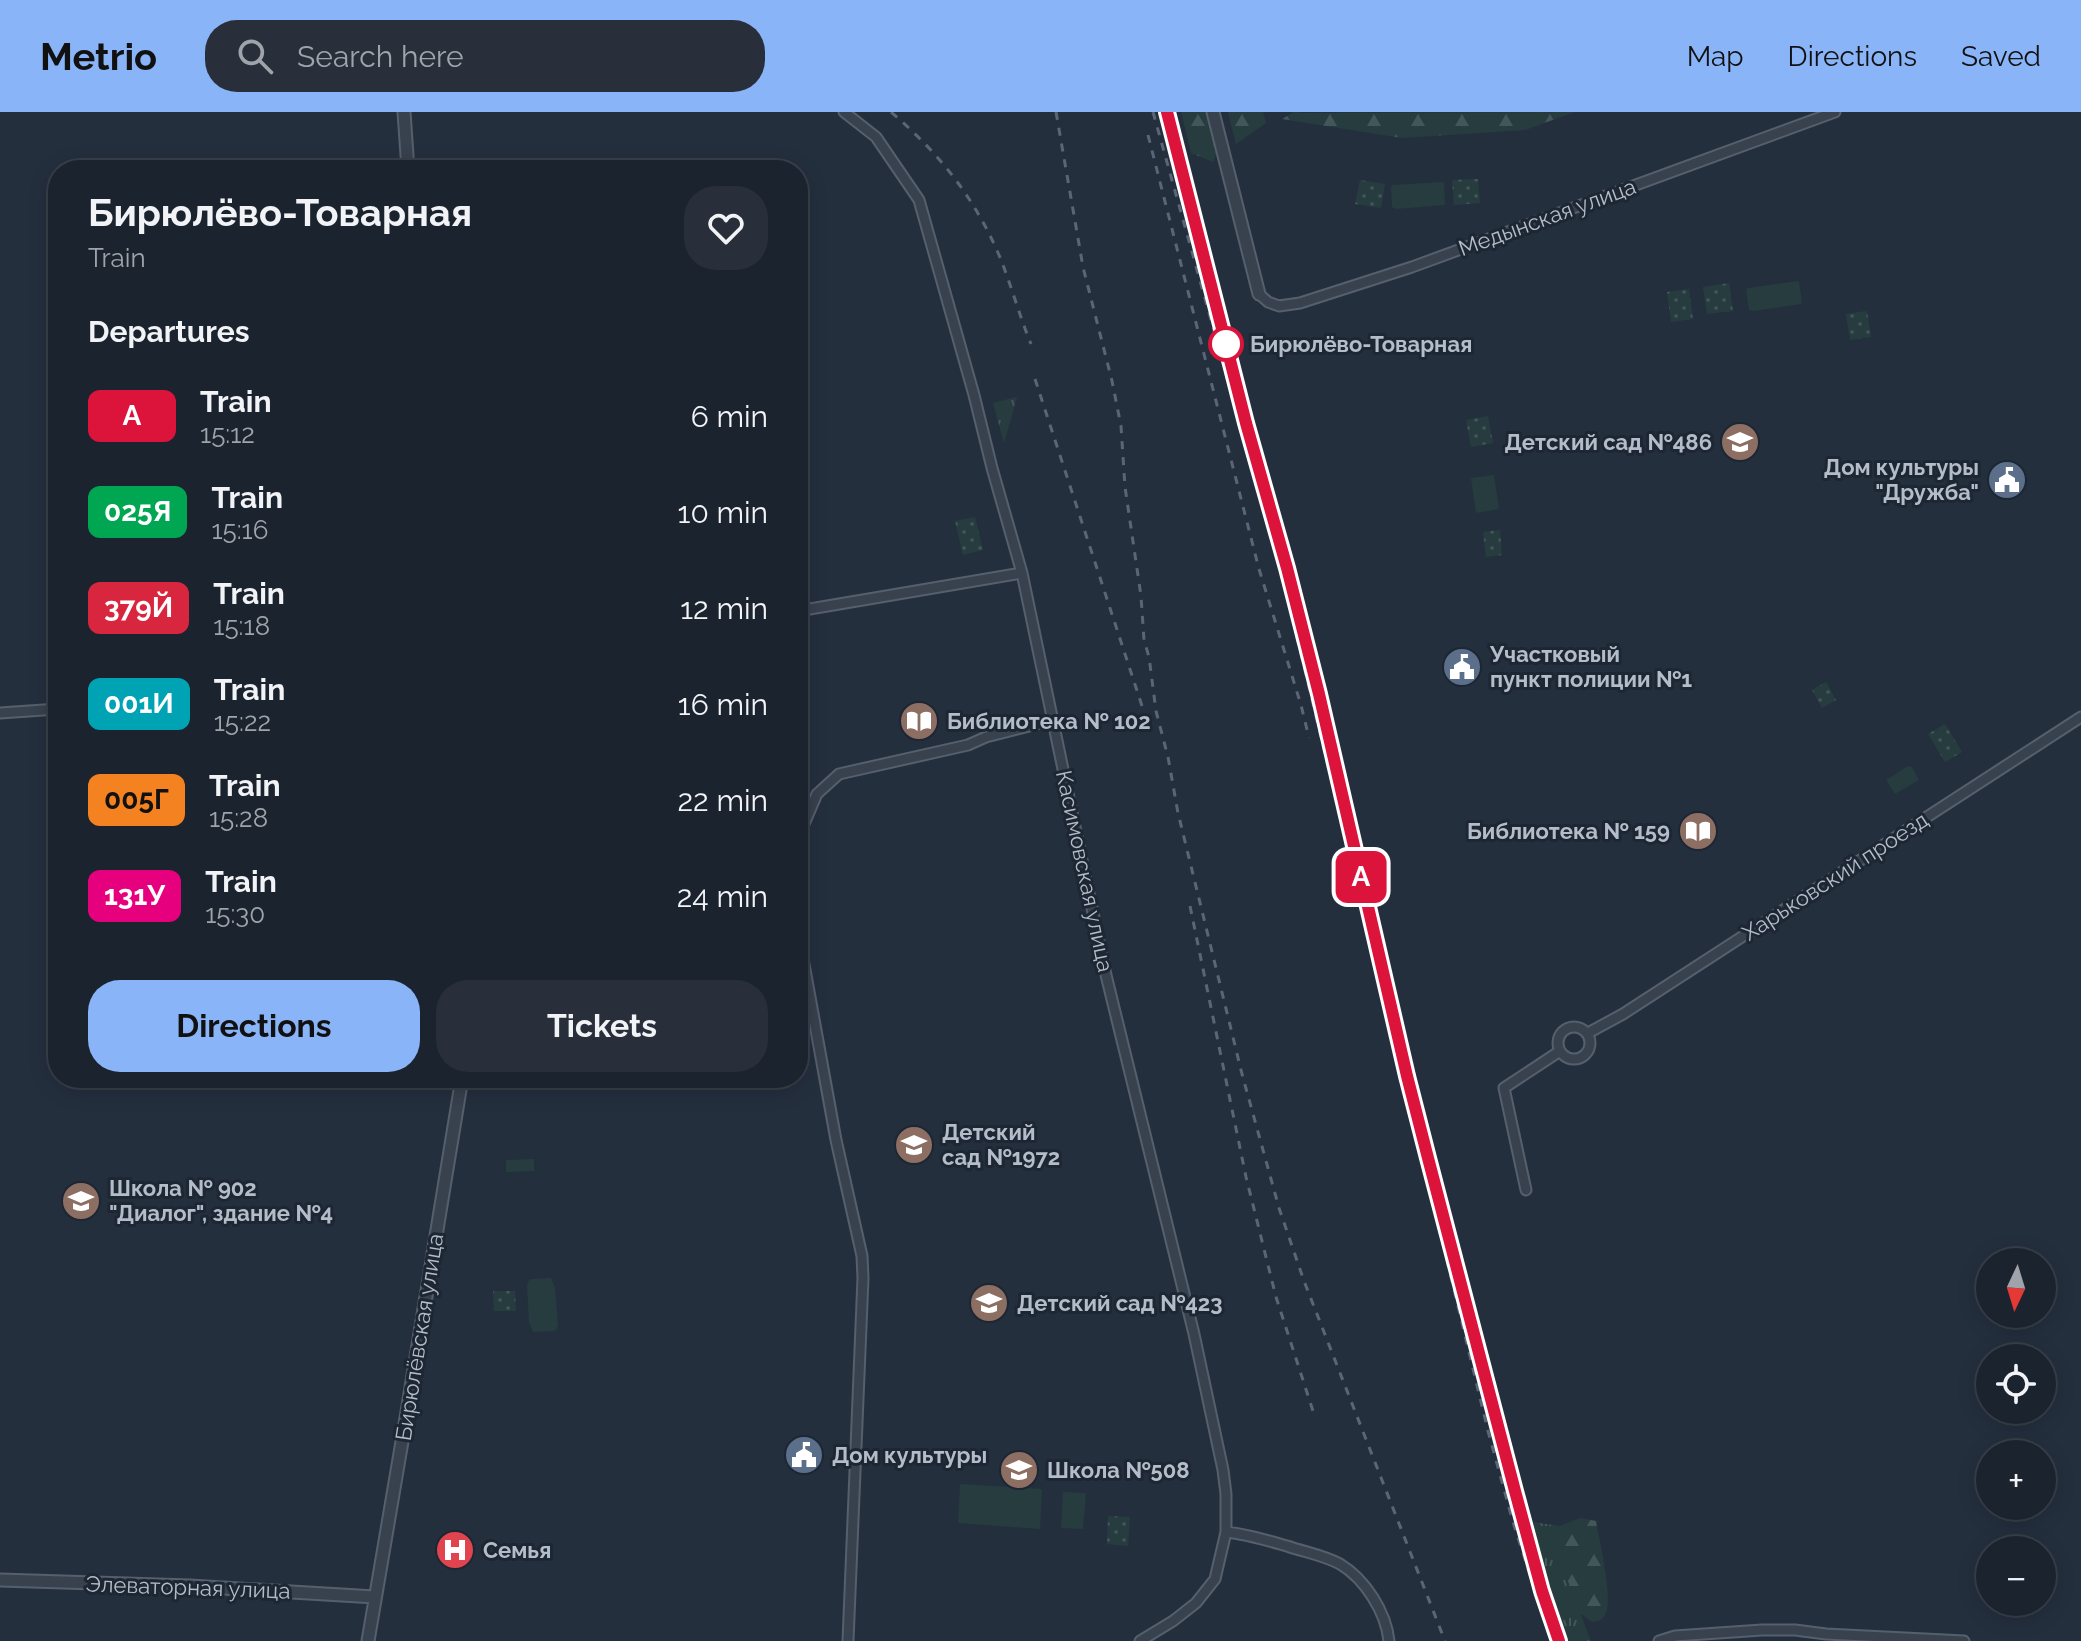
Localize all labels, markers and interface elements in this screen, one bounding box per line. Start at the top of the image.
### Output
search box [205,20,765,92]
text: Metrio [40,34,157,79]
icon: search [233,34,277,78]
text: Search here [297,39,464,74]
text: Map [1687,40,1744,73]
text: Directions [1788,40,1917,73]
text: Saved [1961,40,2041,73]
street label: Медынская улица [1455,173,1639,261]
button: heart [684,186,768,270]
text: Бирюлёво-Товарная [88,190,472,235]
text: Train [88,243,146,273]
text: Departures [88,314,250,349]
marker: Бирюлёво-Товарная [1209,327,1243,361]
place label: Бирюлёво-Товарная [1250,331,1472,357]
text: Train [200,384,272,419]
text: A [123,399,141,432]
text: 6 min [691,399,768,434]
text: 15:12 [200,419,255,449]
school or university icon: Детский сад №486 [1719,421,1761,463]
place label: Детский сад №486 [1504,429,1712,455]
place label: Дом культуры "Дружба" [1824,454,1979,505]
public building icon: Дом культуры "Дружба" [1986,459,2028,501]
text: Train [211,480,283,515]
text: 025Я [104,495,171,528]
text: 10 min [678,495,768,530]
text: 15:16 [211,515,268,545]
text: Train [213,576,285,611]
text: 379Й [104,591,173,624]
text: 12 min [680,591,768,626]
text: 15:18 [213,611,270,641]
place label: Участковый пункт полиции №1 [1489,641,1692,692]
public building icon: Участковый пункт полиции №1 [1441,646,1483,688]
text: Train [214,672,285,707]
text: 001И [104,687,174,720]
text: 16 min [678,687,768,722]
library icon: Библиотека № 102 [898,700,940,742]
text: 15:22 [214,707,271,737]
place label: Библиотека № 102 [947,708,1151,734]
text: Train [209,768,281,803]
street label: Касимовская улица [1051,768,1119,974]
text: 005Г [104,783,169,816]
text: 22 min [677,783,768,818]
text: 15:28 [209,803,268,833]
street label: Харьковский проезд [1737,806,1933,946]
library icon: Библиотека № 159 [1677,810,1719,852]
place label: Библиотека № 159 [1467,818,1670,844]
line badge: A [1335,851,1387,903]
text: A [1352,860,1370,893]
text: Train [205,864,277,899]
text: 131У [104,879,165,912]
text: 24 min [677,879,768,914]
text: 15:30 [205,899,265,929]
button: Directions [88,980,420,1072]
button: Tickets [436,980,768,1072]
place label: Детский сад №1972 [942,1119,1060,1170]
school or university icon: Детский сад №1972 [893,1124,935,1166]
place label: Школа № 902 "Диалог", здание №4 [109,1175,333,1226]
school or university icon: Школа № 902 "Диалог", здание №4 [60,1180,102,1222]
street label: Бирюлёвская улица [390,1232,448,1442]
north arrow [1976,1248,2056,1328]
map controls [1976,1248,2056,1616]
school or university icon: Детский сад №423 [968,1282,1010,1324]
place label: Детский сад №423 [1017,1290,1223,1316]
button: locate [1976,1344,2056,1424]
public building icon: Дом культуры [783,1434,825,1476]
button: + [1976,1440,2056,1520]
place label: Дом культуры [832,1442,987,1468]
school or university icon: Школа №508 [998,1449,1040,1491]
place label: Школа №508 [1047,1457,1190,1483]
hospital icon: Семья [434,1529,476,1571]
button: − [1976,1536,2056,1616]
place label: Семья [483,1537,551,1563]
street label: Элеваторная улица [85,1570,291,1604]

